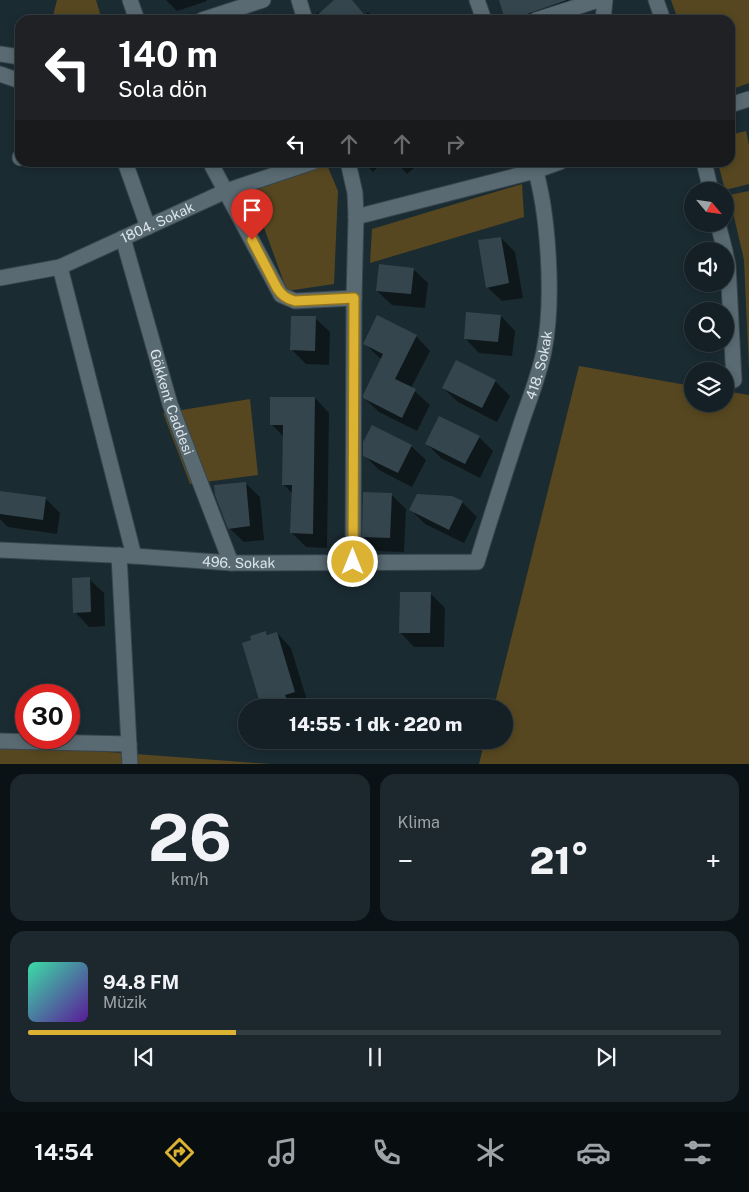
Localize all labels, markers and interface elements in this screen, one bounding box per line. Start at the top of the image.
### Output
text: 140 m [118,34,218,75]
icon: left [35,35,100,100]
text: Sola dön [118,76,207,102]
icon: left [282,130,310,158]
icon: ahead [335,130,363,158]
icon: ahead [388,130,416,158]
icon: right [441,130,469,158]
north arrow [684,182,734,232]
map controls [684,182,734,412]
pin [231,189,273,240]
icon: arrive [238,196,266,224]
street label: 1804. Sokak [118,199,197,246]
button: sound [684,242,734,292]
button: search [684,302,734,352]
street label: 418. Sokak [522,330,555,402]
street label: Gökkent Caddesi [147,347,197,457]
button: layers [684,362,734,412]
position arrow [326,535,378,587]
street label: 496. Sokak [201,553,275,571]
speed limit sign: 30 [15,684,80,749]
text: 14:55 · 1 dk · 220 m [289,713,462,735]
text: 26 [148,799,232,876]
text: Klima [398,813,440,832]
text: 21° [529,838,589,883]
text: − [398,844,413,877]
text: + [705,844,721,877]
text: km/h [171,870,209,889]
text: 94.8 FM [103,971,179,993]
text: Müzik [103,993,147,1012]
icon: previous [130,1043,158,1071]
icon: pause [361,1043,389,1071]
icon: next [592,1043,620,1071]
icon: directions [162,1135,197,1170]
icon: music [265,1135,300,1170]
icon: phone [369,1135,404,1170]
icon: climate [473,1135,508,1170]
icon: car [576,1135,611,1170]
icon: filters [680,1135,715,1170]
text: 14:54 [34,1139,93,1165]

